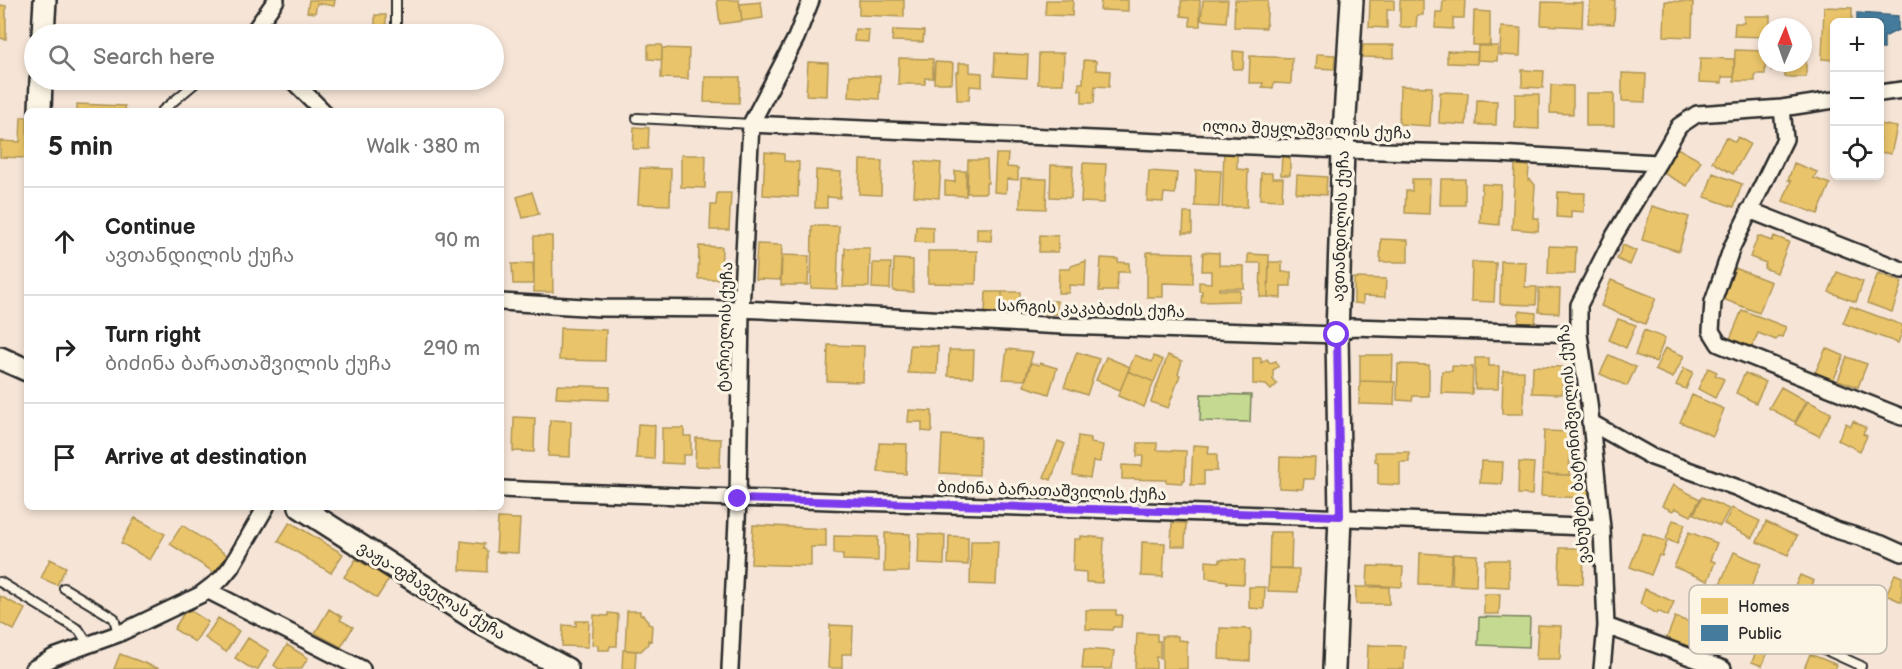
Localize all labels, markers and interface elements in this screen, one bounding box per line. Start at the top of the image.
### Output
north arrow [1758,18,1812,72]
map controls [1830,18,1884,180]
button: + [1830,18,1884,72]
search box [24,24,504,90]
icon: search [45,41,78,74]
text: Search here [93,44,215,71]
button: − [1830,72,1884,126]
street label: ილია შეყლაშვილის ქუჩა [1202,117,1412,144]
button: locate [1830,126,1884,180]
text: 5 min [48,132,113,163]
text: Walk · 380 m [367,135,480,159]
street label: ავთანდილის ქუჩა [1329,150,1354,302]
text: Continue [105,214,195,241]
icon: ahead [48,225,81,258]
text: 90 m [435,229,480,253]
text: ავთანდილის ქუჩა [105,244,294,268]
street label: ტარიელის ქუჩა [714,262,737,393]
street label: სარგის კაკაბაძის ქუჩა [997,297,1185,322]
route start [1323,321,1349,347]
text: Turn right [105,322,201,349]
street label: ვახუშტი ბატონიშვილის ქუჩა [1555,323,1594,564]
icon: right [48,333,81,366]
text: 290 m [423,337,480,361]
text: ბიძინა ბარათაშვილის ქუჩა [105,352,391,376]
icon: arrive [48,441,81,474]
text: Arrive at destination [105,444,307,471]
street label: ბიძინა ბარათაშვილის ქუჩა [937,478,1167,505]
route end [724,485,750,511]
street label: ვაჟა-ფშაველას ქუჩა [354,538,509,645]
legend [1689,585,1887,654]
text: Homes [1738,598,1790,617]
text: Public [1738,625,1782,644]

